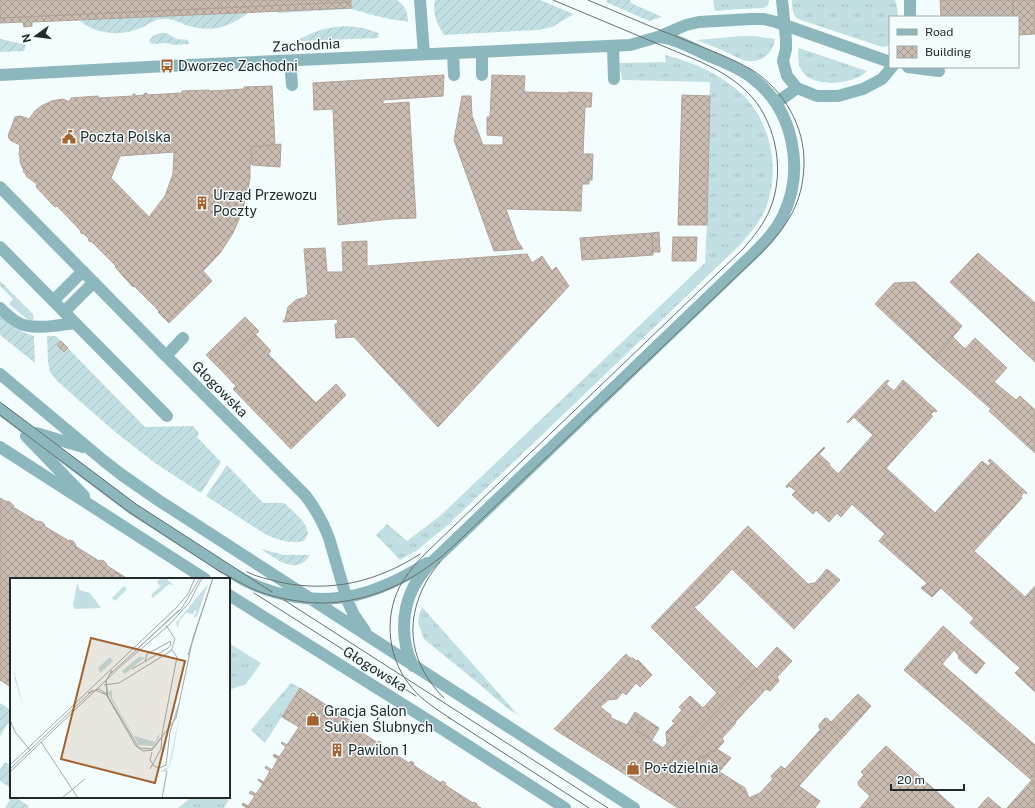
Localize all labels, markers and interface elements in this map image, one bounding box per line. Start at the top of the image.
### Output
north arrow [16,16,56,56]
legend [889,16,1019,68]
text: Road [925,25,953,39]
text: N [19,33,33,44]
street label: Zachodnia [272,35,340,55]
text: Building [925,45,971,59]
bus stop icon: Dworzec Zachodni [159,58,175,74]
place label: Dworzec Zachodni [178,58,298,74]
public building icon: Poczta Polska [61,129,77,145]
place label: Poczta Polska [80,129,171,145]
place label: Urząd Przewozu Poczty [213,187,317,219]
building icon: Urząd Przewozu Poczty [194,195,210,211]
street label: Głogowska [189,358,251,420]
inset map [10,578,230,798]
street label: Głogowska [340,643,410,695]
place label: Gracja Salon Sukien Ślubnych [324,703,433,735]
shop icon: Gracja Salon Sukien Ślubnych [305,711,321,727]
building icon: Pawilon 1 [329,742,345,758]
place label: Pawilon 1 [348,742,408,758]
shop icon: Po÷dzielnia [625,760,641,776]
place label: Po÷dzielnia [644,760,718,776]
scale bar [891,766,964,792]
text: 20 m [897,773,925,787]

